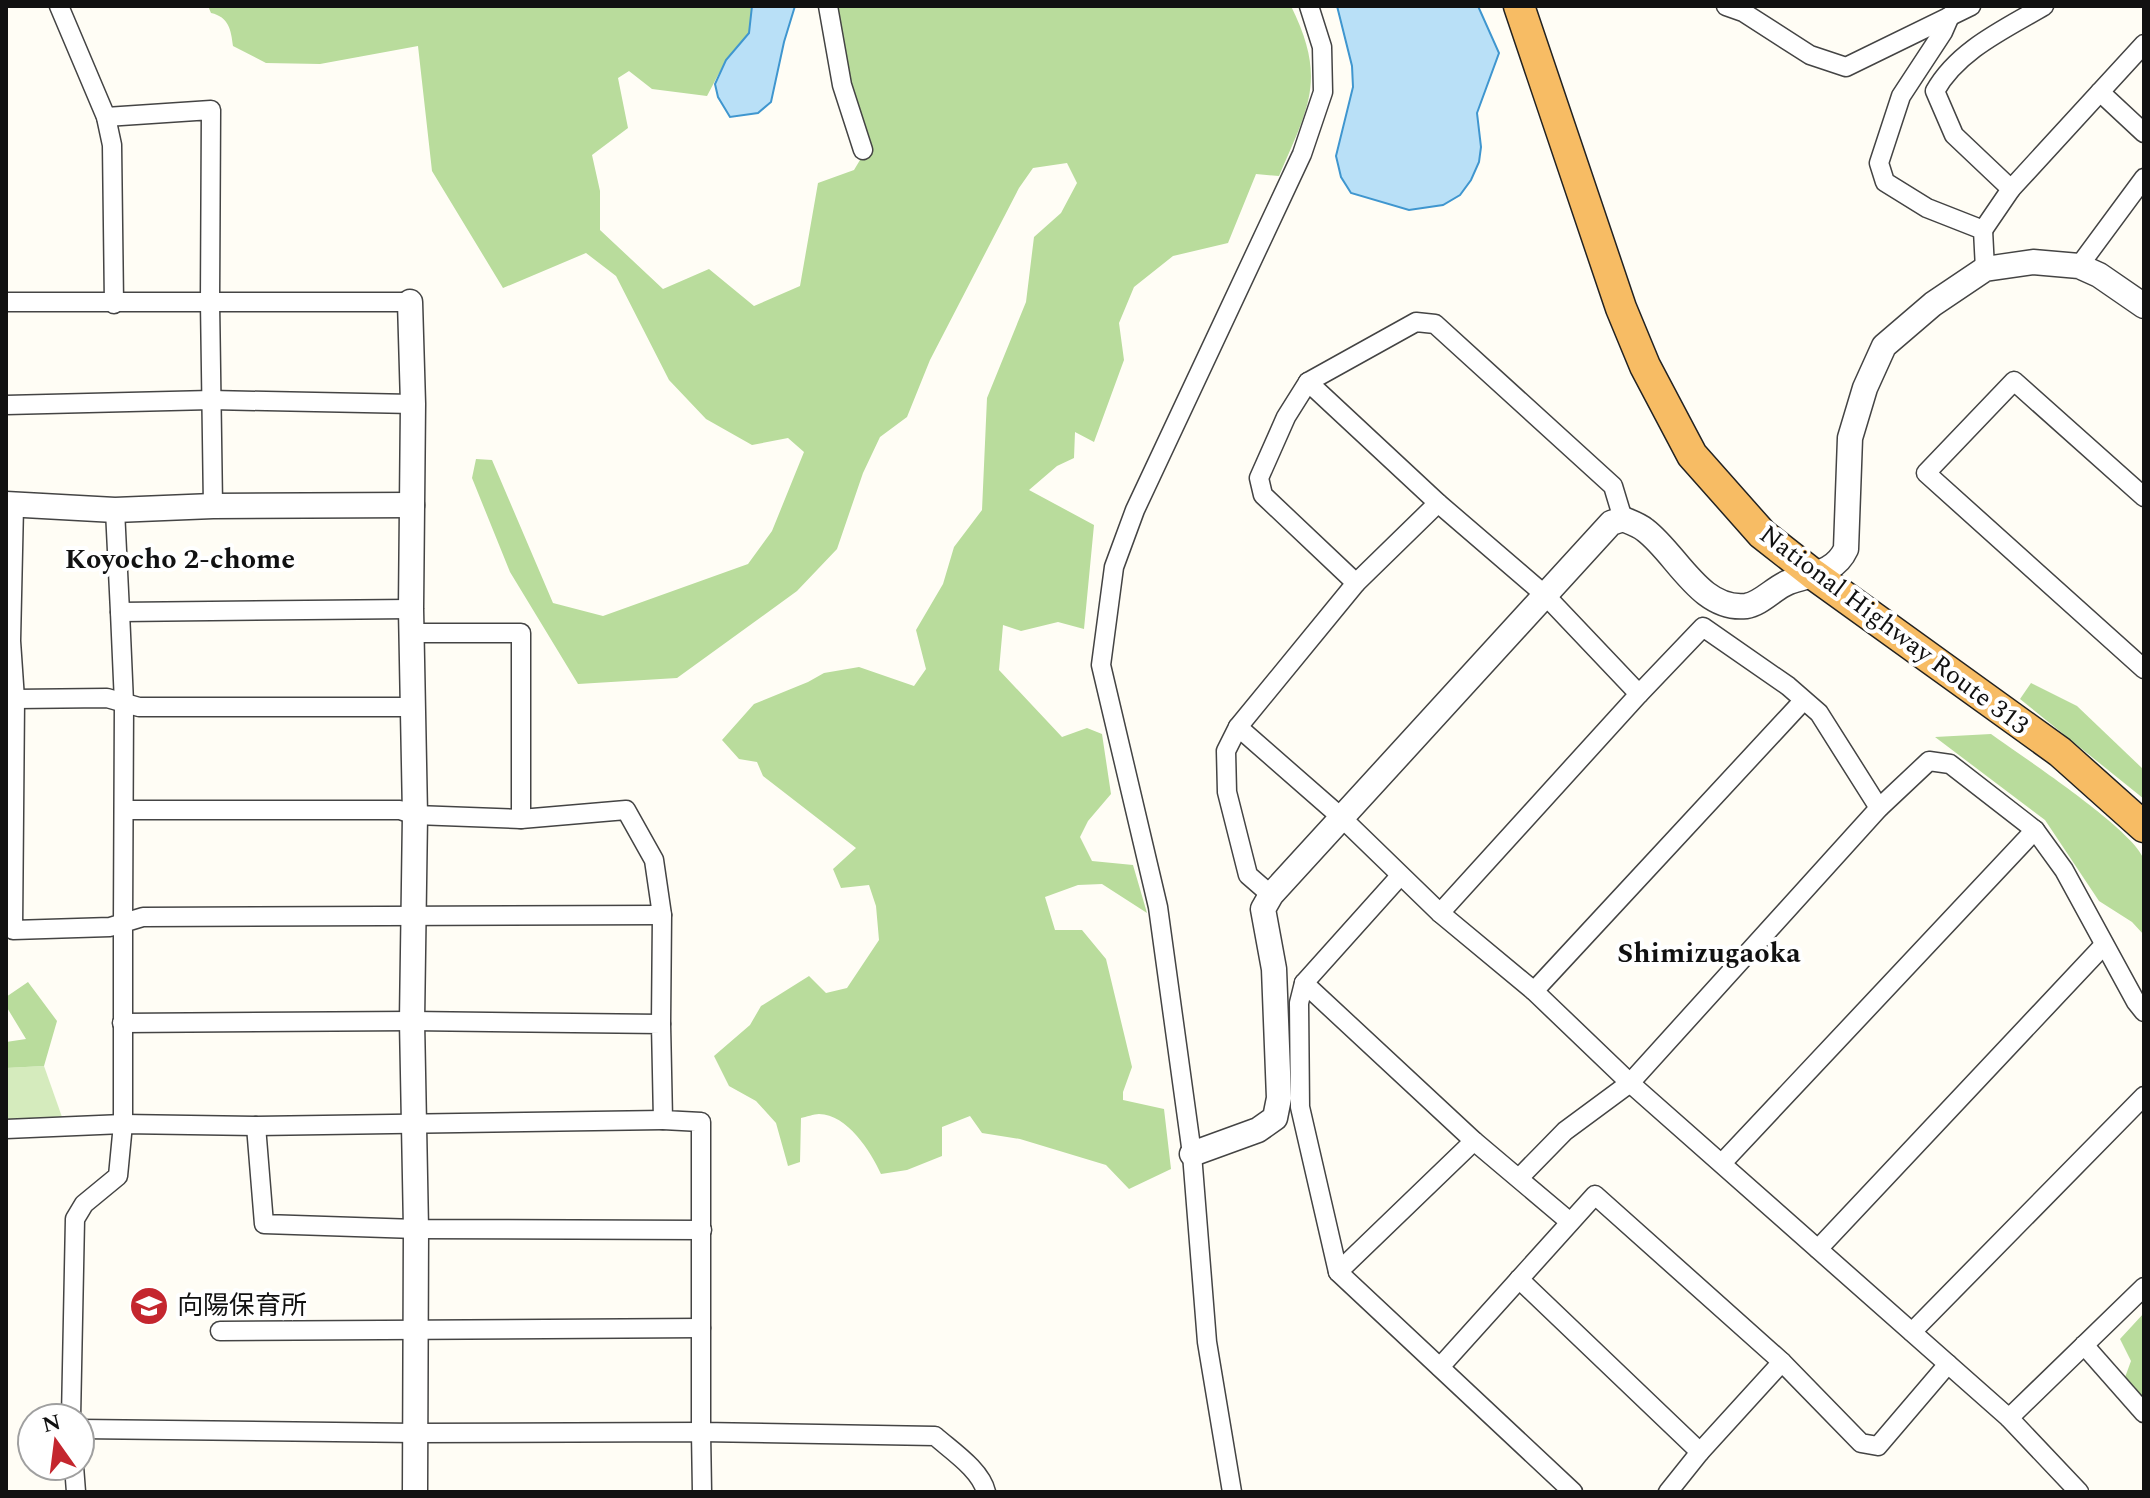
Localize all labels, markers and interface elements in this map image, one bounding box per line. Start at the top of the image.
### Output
street label: National Highway Route 313 [1751,515,2037,745]
district label: Koyocho 2-chome [65,538,295,581]
district label: Shimizugaoka [1617,932,1801,975]
school or university icon: 向陽保育所 [128,1285,170,1327]
place label: 向陽保育所 [177,1286,307,1326]
north arrow [16,1402,96,1482]
text: N [39,1406,64,1442]

